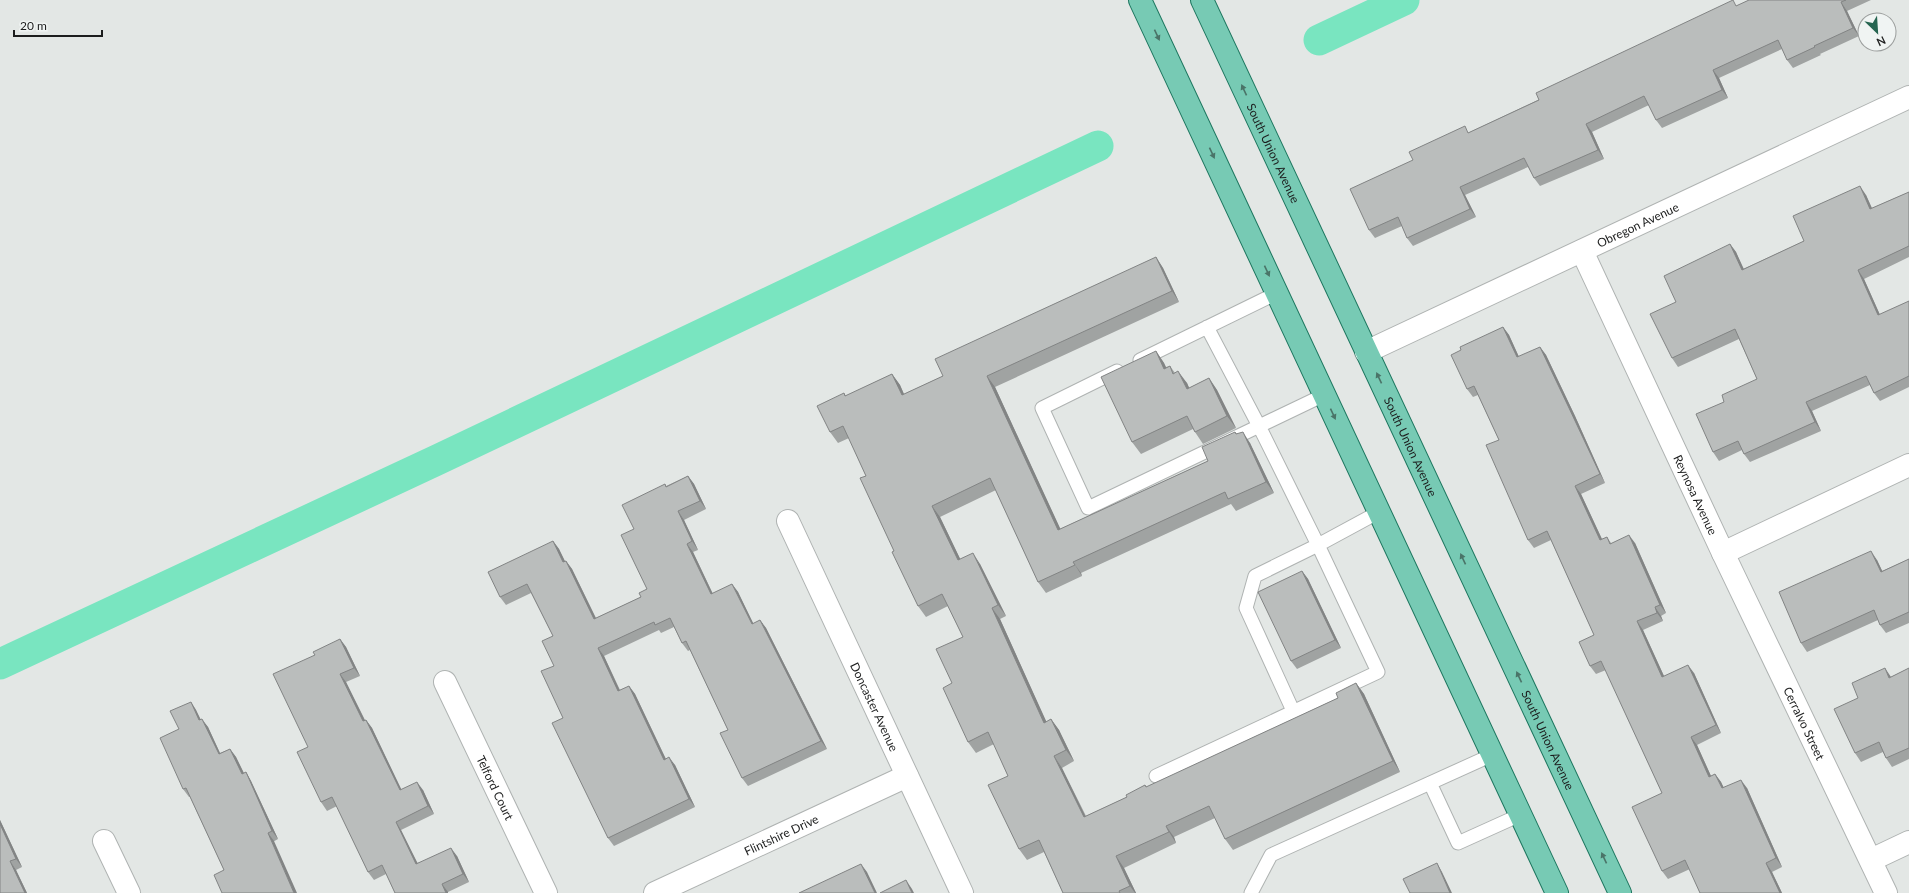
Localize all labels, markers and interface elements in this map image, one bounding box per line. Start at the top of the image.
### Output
scale bar [14,12,102,38]
north arrow [1857,12,1897,52]
text: 20 m [20,18,47,33]
one-way arrow [1154,30,1160,41]
text: N [1875,34,1888,49]
one-way arrow [1241,85,1247,96]
street label: South Union Avenue [1244,101,1303,205]
one-way arrow [1209,148,1215,159]
street label: Obregon Avenue [1594,199,1681,250]
one-way arrow [1264,265,1270,277]
one-way arrow [1376,372,1382,383]
street label: South Union Avenue [1381,394,1441,499]
one-way arrow [1330,409,1336,420]
street label: Reynosa Avenue [1671,452,1721,537]
one-way arrow [1460,553,1466,565]
street label: Doncaster Avenue [848,660,902,754]
one-way arrow [1516,671,1522,682]
street label: Cerralvo Street [1781,684,1829,763]
street label: South Union Avenue [1519,688,1578,792]
street label: Telford Court [474,753,518,823]
street label: Flintshire Drive [741,811,821,858]
one-way arrow [1600,851,1606,863]

